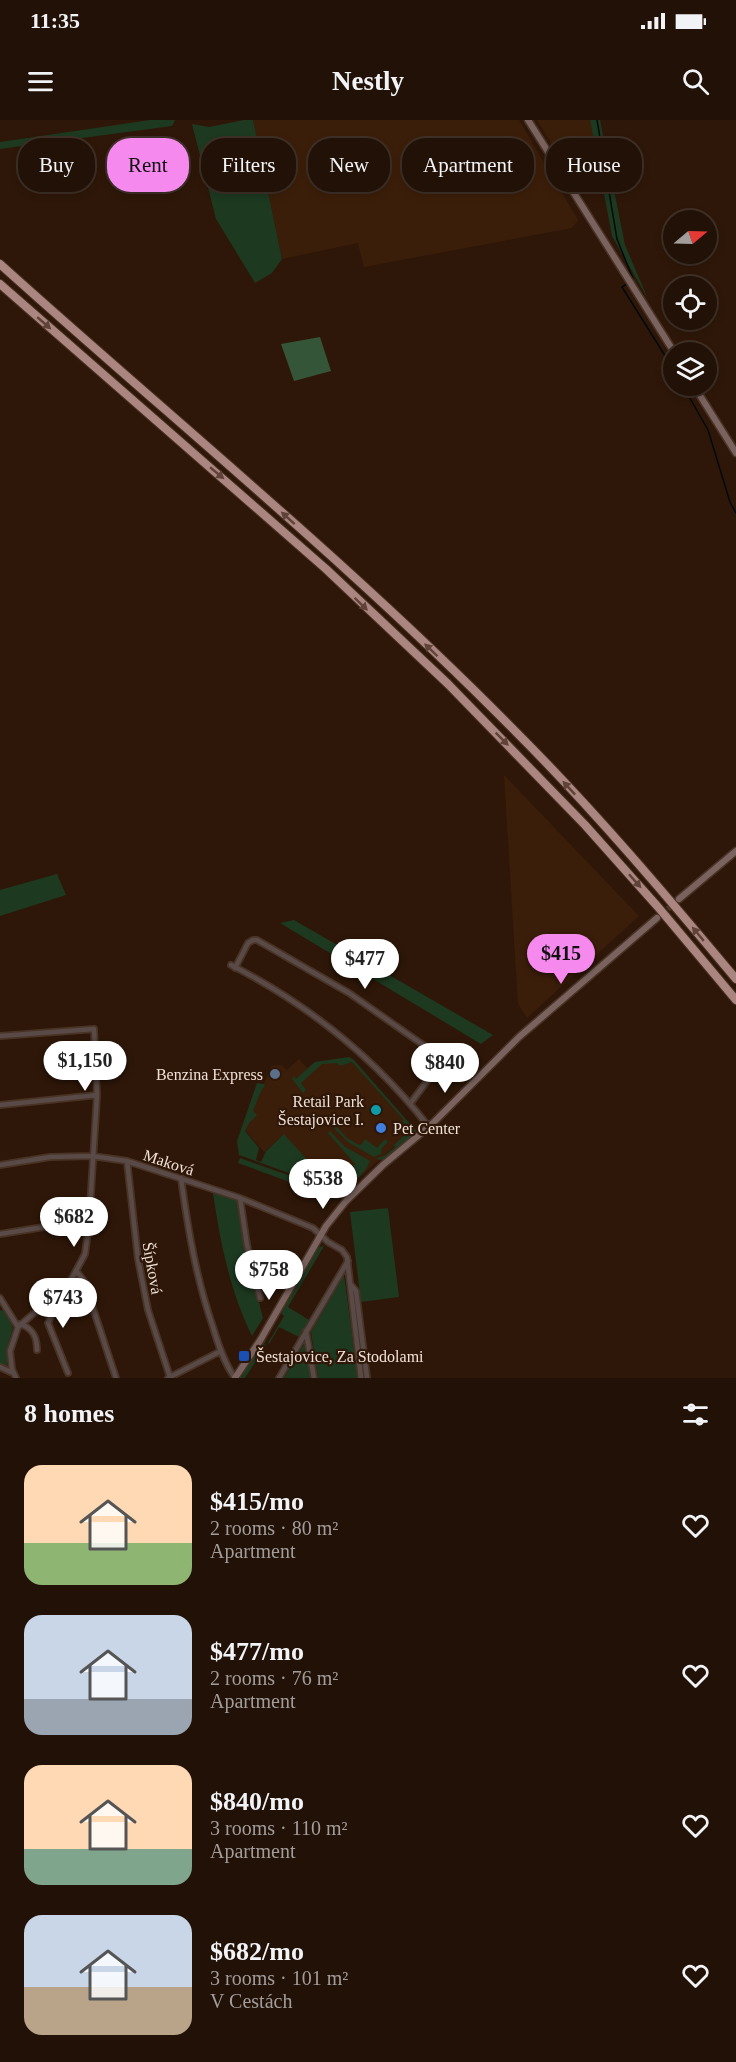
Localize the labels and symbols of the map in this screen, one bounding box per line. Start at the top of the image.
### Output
north arrow [663,210,717,264]
one-way arrow [36,316,51,330]
one-way arrow [209,466,224,479]
one-way arrow [281,512,296,525]
one-way arrow [354,597,369,611]
one-way arrow [425,643,439,657]
one-way arrow [495,731,509,745]
one-way arrow [562,780,576,795]
one-way arrow [628,873,641,888]
one-way arrow [692,926,705,942]
pin: $415 [525,934,597,985]
pin: $477 [329,939,401,990]
pin: $1,150 [36,1041,134,1092]
pin: $840 [409,1043,481,1094]
place label: Benzina Express [156,1066,263,1084]
marker: Benzina Express [268,1067,282,1081]
place label: Retail Park Šestajovice I. [278,1093,364,1129]
marker: Retail Park Šestajovice I. [369,1103,383,1117]
place label: Pet Center [393,1120,461,1137]
marker: Pet Center [374,1121,388,1135]
street label: Maková [141,1146,196,1179]
pin: $538 [287,1159,359,1210]
pin: $682 [38,1197,110,1248]
street label: Šípková [139,1241,166,1296]
pin: $758 [233,1250,305,1301]
pin: $743 [27,1278,99,1329]
place label: Šestajovice, Za Stodolami [256,1347,424,1366]
marker: Šestajovice, Za Stodolami [237,1349,251,1363]

